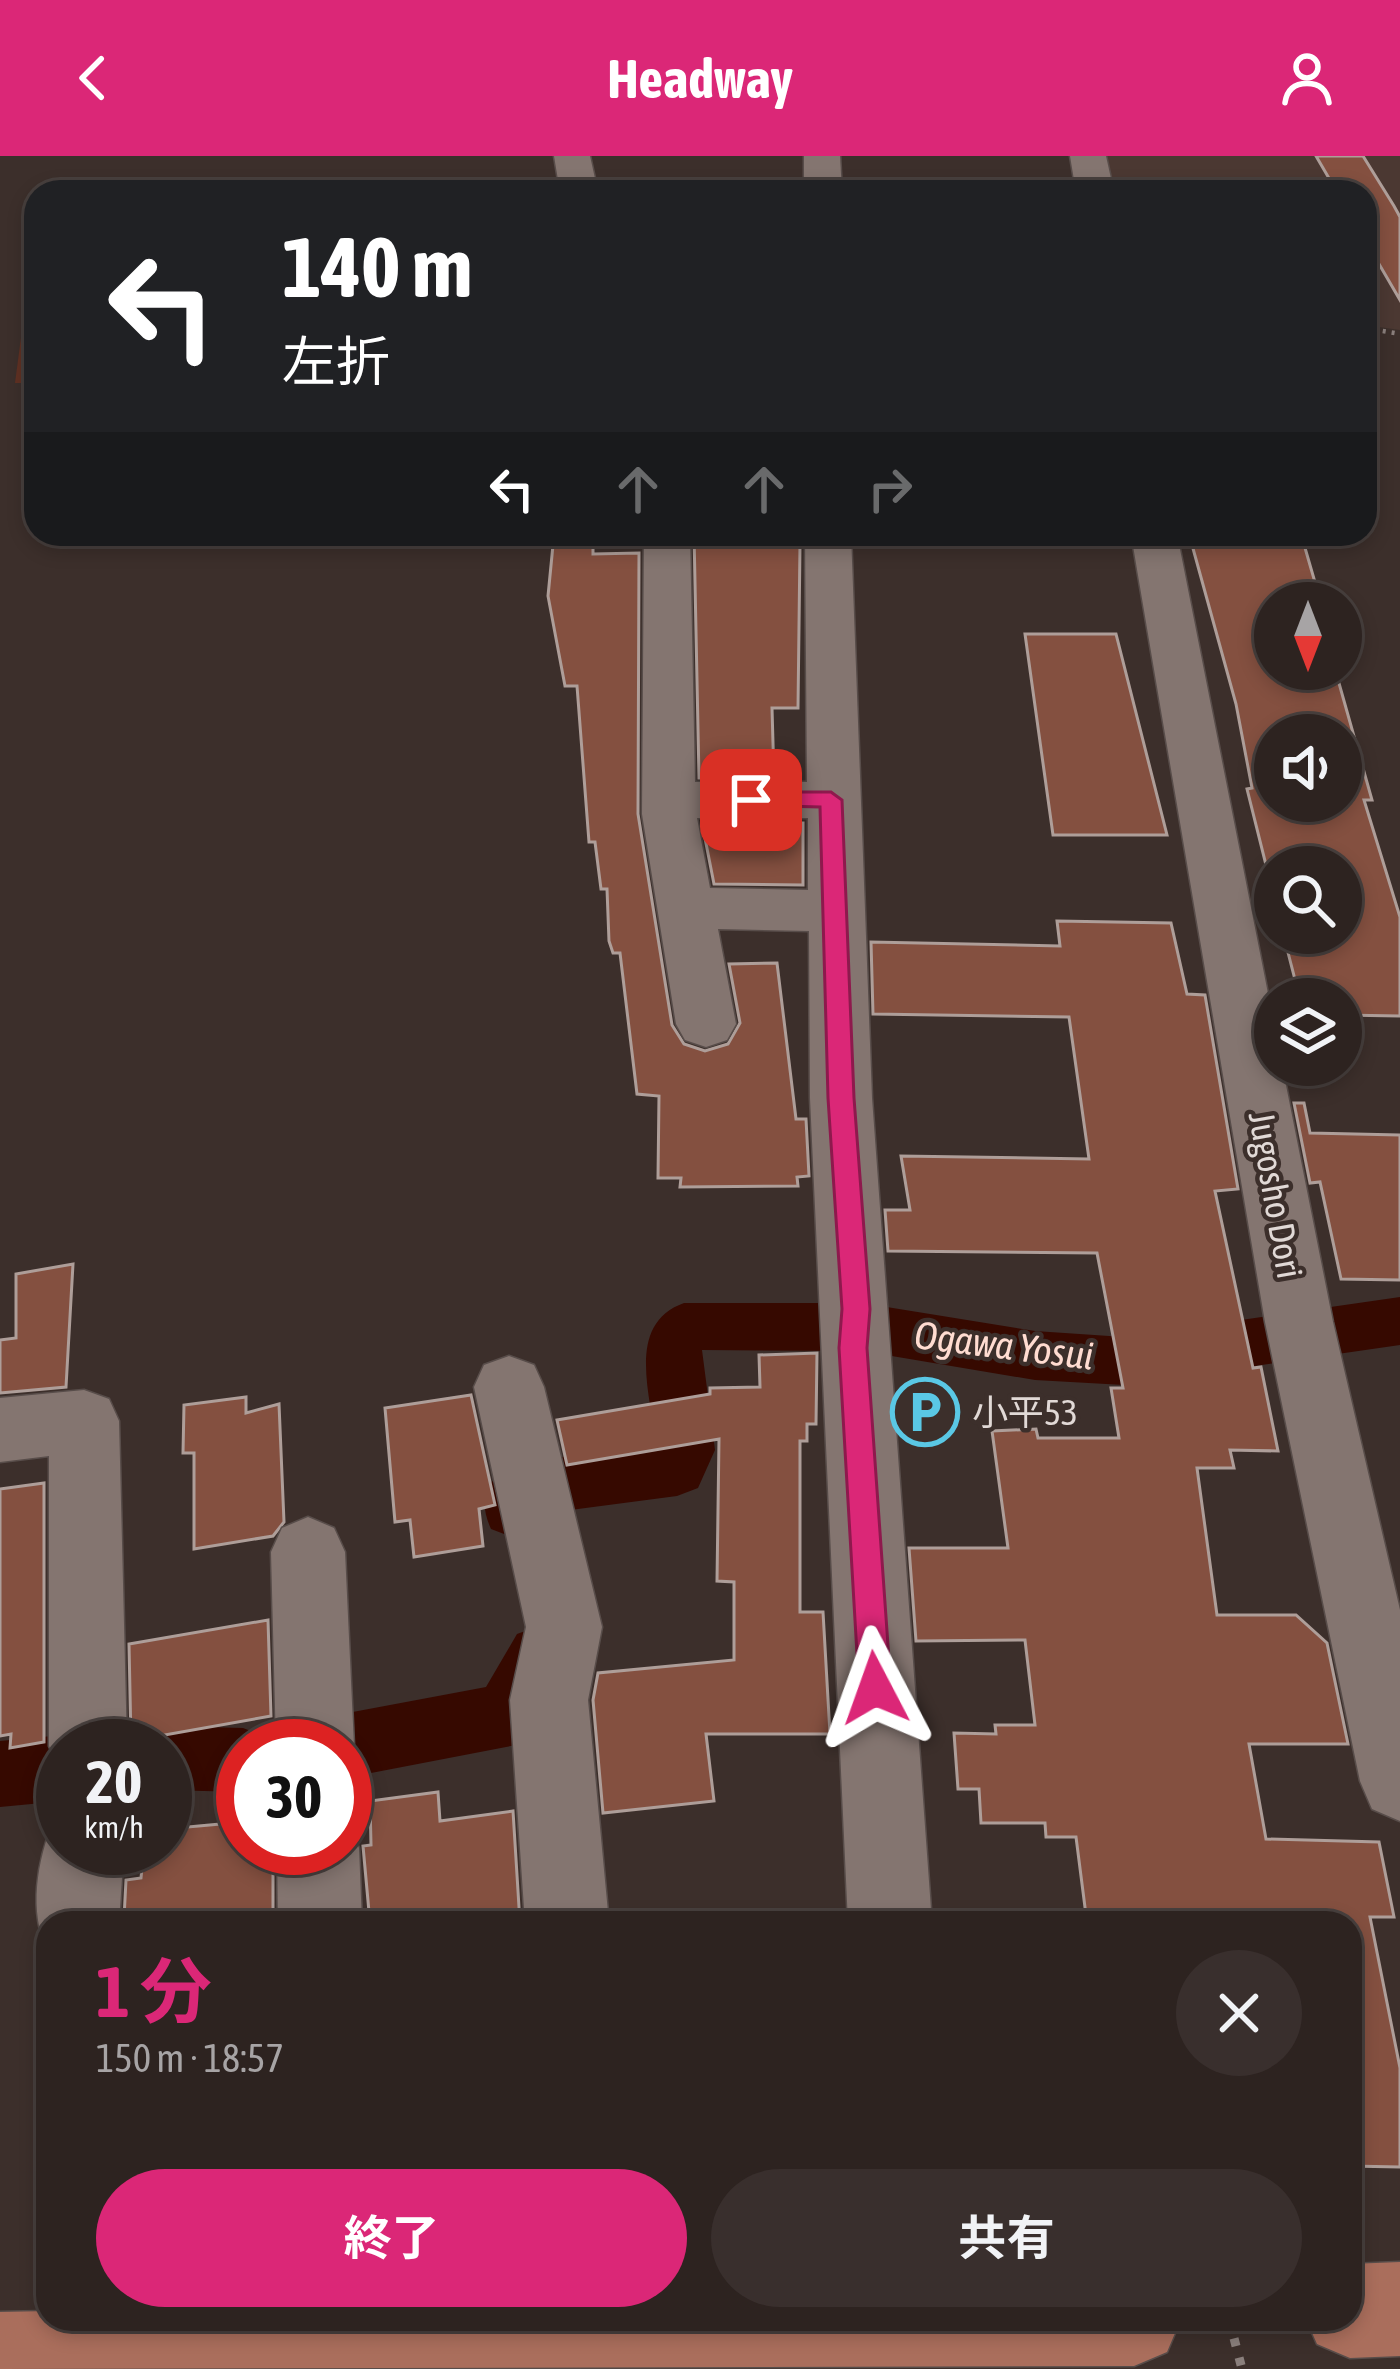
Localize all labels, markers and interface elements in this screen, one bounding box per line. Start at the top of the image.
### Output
icon: back [60,45,126,111]
icon: person [1274,45,1340,111]
text: Headway [607,48,793,109]
text: 140 m [282,219,472,315]
icon: left [84,228,240,384]
text: 左折 [282,331,390,392]
icon: left [479,456,545,522]
icon: ahead [605,456,671,522]
icon: ahead [731,456,797,522]
icon: right [857,456,923,522]
north arrow [1254,582,1362,690]
map controls [1254,582,1362,1086]
button: sound [1254,714,1362,822]
pin [700,749,802,851]
icon: arrive [718,767,784,833]
button: search [1254,846,1362,954]
button: layers [1254,978,1362,1086]
street label: Jugosho Dori [1241,1108,1311,1282]
water label: Ogawa Yosui [912,1312,1096,1378]
parking icon: 小平53 [890,1377,960,1447]
place label: 小平53 [972,1391,1078,1433]
position arrow [812,1625,938,1751]
speed limit sign: 30 [216,1719,372,1875]
text: 20 [86,1747,142,1816]
text: km/h [84,1810,144,1844]
text: 1 分 [96,1950,212,2032]
button: close [1176,1950,1302,2076]
text: 150 m · 18:57 [96,2036,284,2080]
button: 終了 [96,2169,687,2307]
button: 共有 [711,2169,1302,2307]

